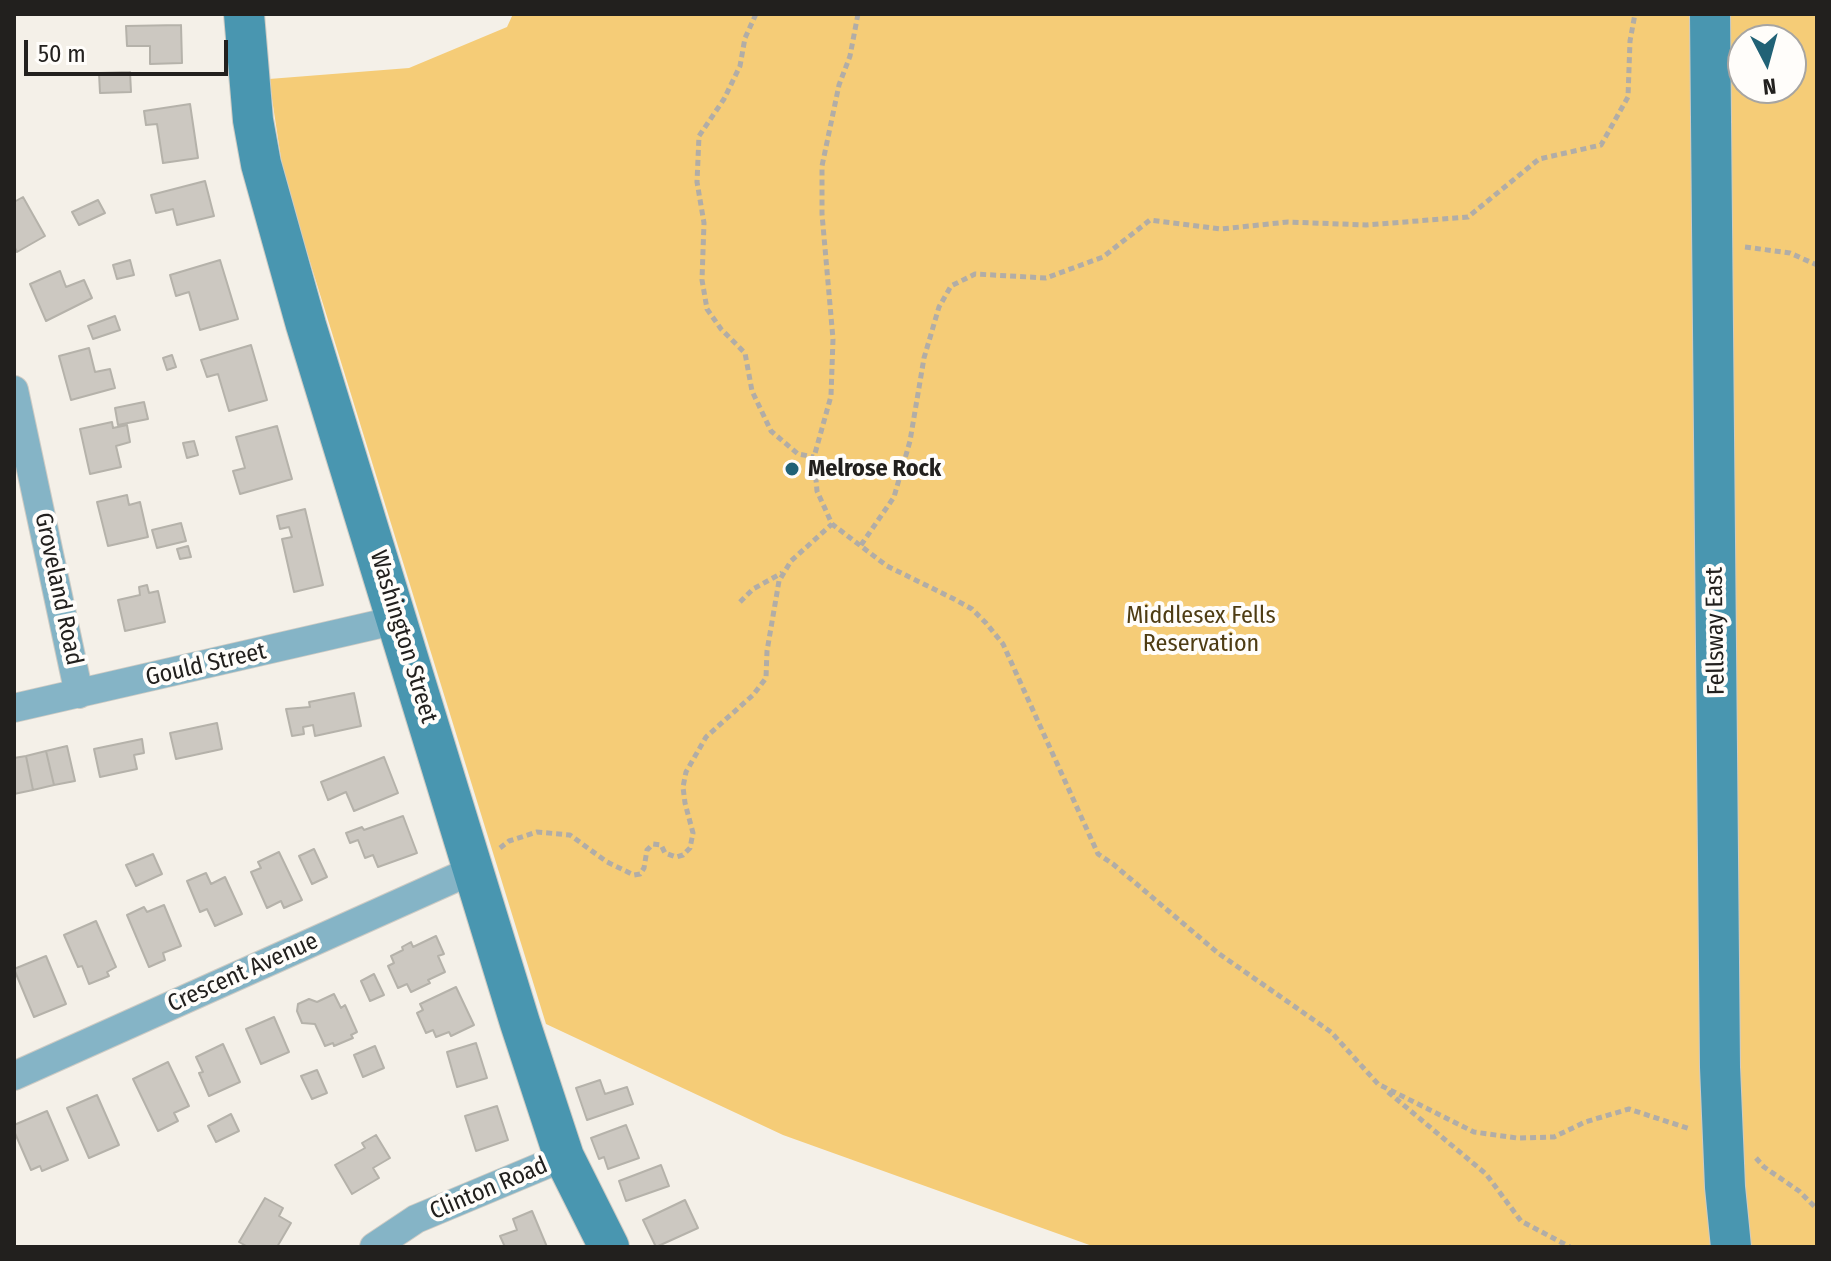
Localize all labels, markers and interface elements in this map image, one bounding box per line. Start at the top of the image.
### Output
scale bar [28,24,232,74]
north arrow [1727,24,1807,104]
text: 50 m [38,40,86,68]
text: N [1761,72,1777,100]
place label: Melrose Rock [808,455,941,483]
marker: Melrose Rock [783,460,801,478]
street label: Groveland Road [28,510,88,668]
street label: Washington Street [363,547,443,727]
street label: Fellsway East [1700,567,1732,695]
park label: Middlesex Fells Reservation [1126,602,1276,658]
street label: Gould Street [143,637,269,693]
street label: Crescent Avenue [163,927,323,1019]
street label: Clinton Road [426,1151,552,1227]

